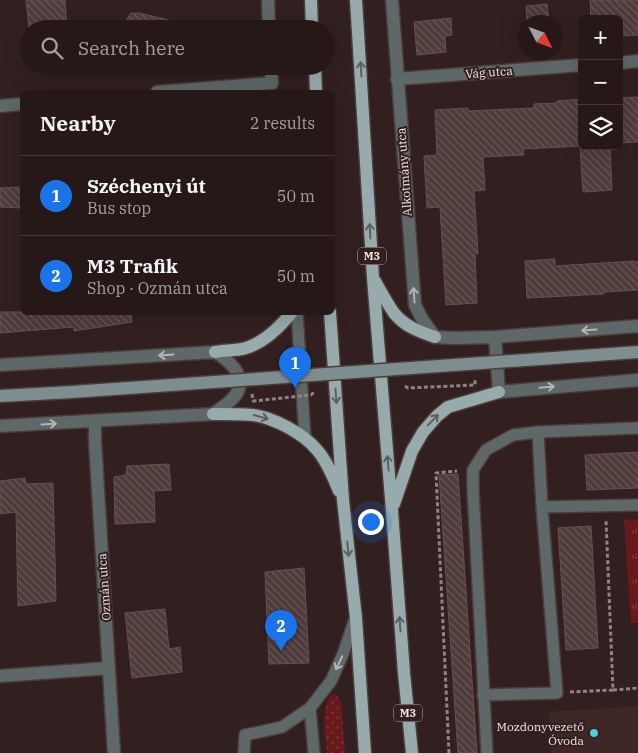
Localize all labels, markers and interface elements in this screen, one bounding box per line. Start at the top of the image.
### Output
north arrow [518,15,563,60]
map controls [578,15,623,150]
button: + [578,15,623,60]
search box [20,20,335,75]
icon: search [38,34,66,62]
text: Search here [78,36,185,60]
button: − [578,60,623,105]
one-way arrow [356,61,365,77]
street label: Vág utca [465,63,514,81]
button: layers [578,105,623,150]
text: Nearby [40,109,116,137]
text: 2 results [250,113,315,133]
street label: Alkotmány utca [393,127,415,217]
text: Széchenyi út [87,174,206,198]
text: 1 [51,186,61,206]
text: 50 m [277,186,315,206]
text: Bus stop [87,198,151,218]
one-way arrow [366,223,375,239]
road number: M3 [358,248,386,264]
text: M3 Trafik [87,254,178,278]
text: 2 [51,266,61,286]
text: 50 m [277,266,315,286]
text: Shop · Ozmán utca [87,278,228,298]
one-way arrow [409,287,419,303]
one-way arrow [582,325,598,334]
pin: 1 [279,347,311,388]
one-way arrow [158,350,174,359]
one-way arrow [539,383,555,392]
one-way arrow [331,388,340,404]
one-way arrow [253,413,269,423]
one-way arrow [427,415,439,427]
one-way arrow [40,419,56,428]
one-way arrow [384,455,393,471]
your location [358,509,384,535]
one-way arrow [344,540,353,556]
street label: Ozmán utca [94,552,114,621]
pin: 2 [265,610,297,651]
one-way arrow [396,617,405,633]
one-way arrow [334,655,343,670]
road number: M3 [394,704,422,721]
place label: Mozdonyvezető Óvoda [497,719,584,748]
marker: Mozdonyvezető Óvoda [588,727,600,739]

